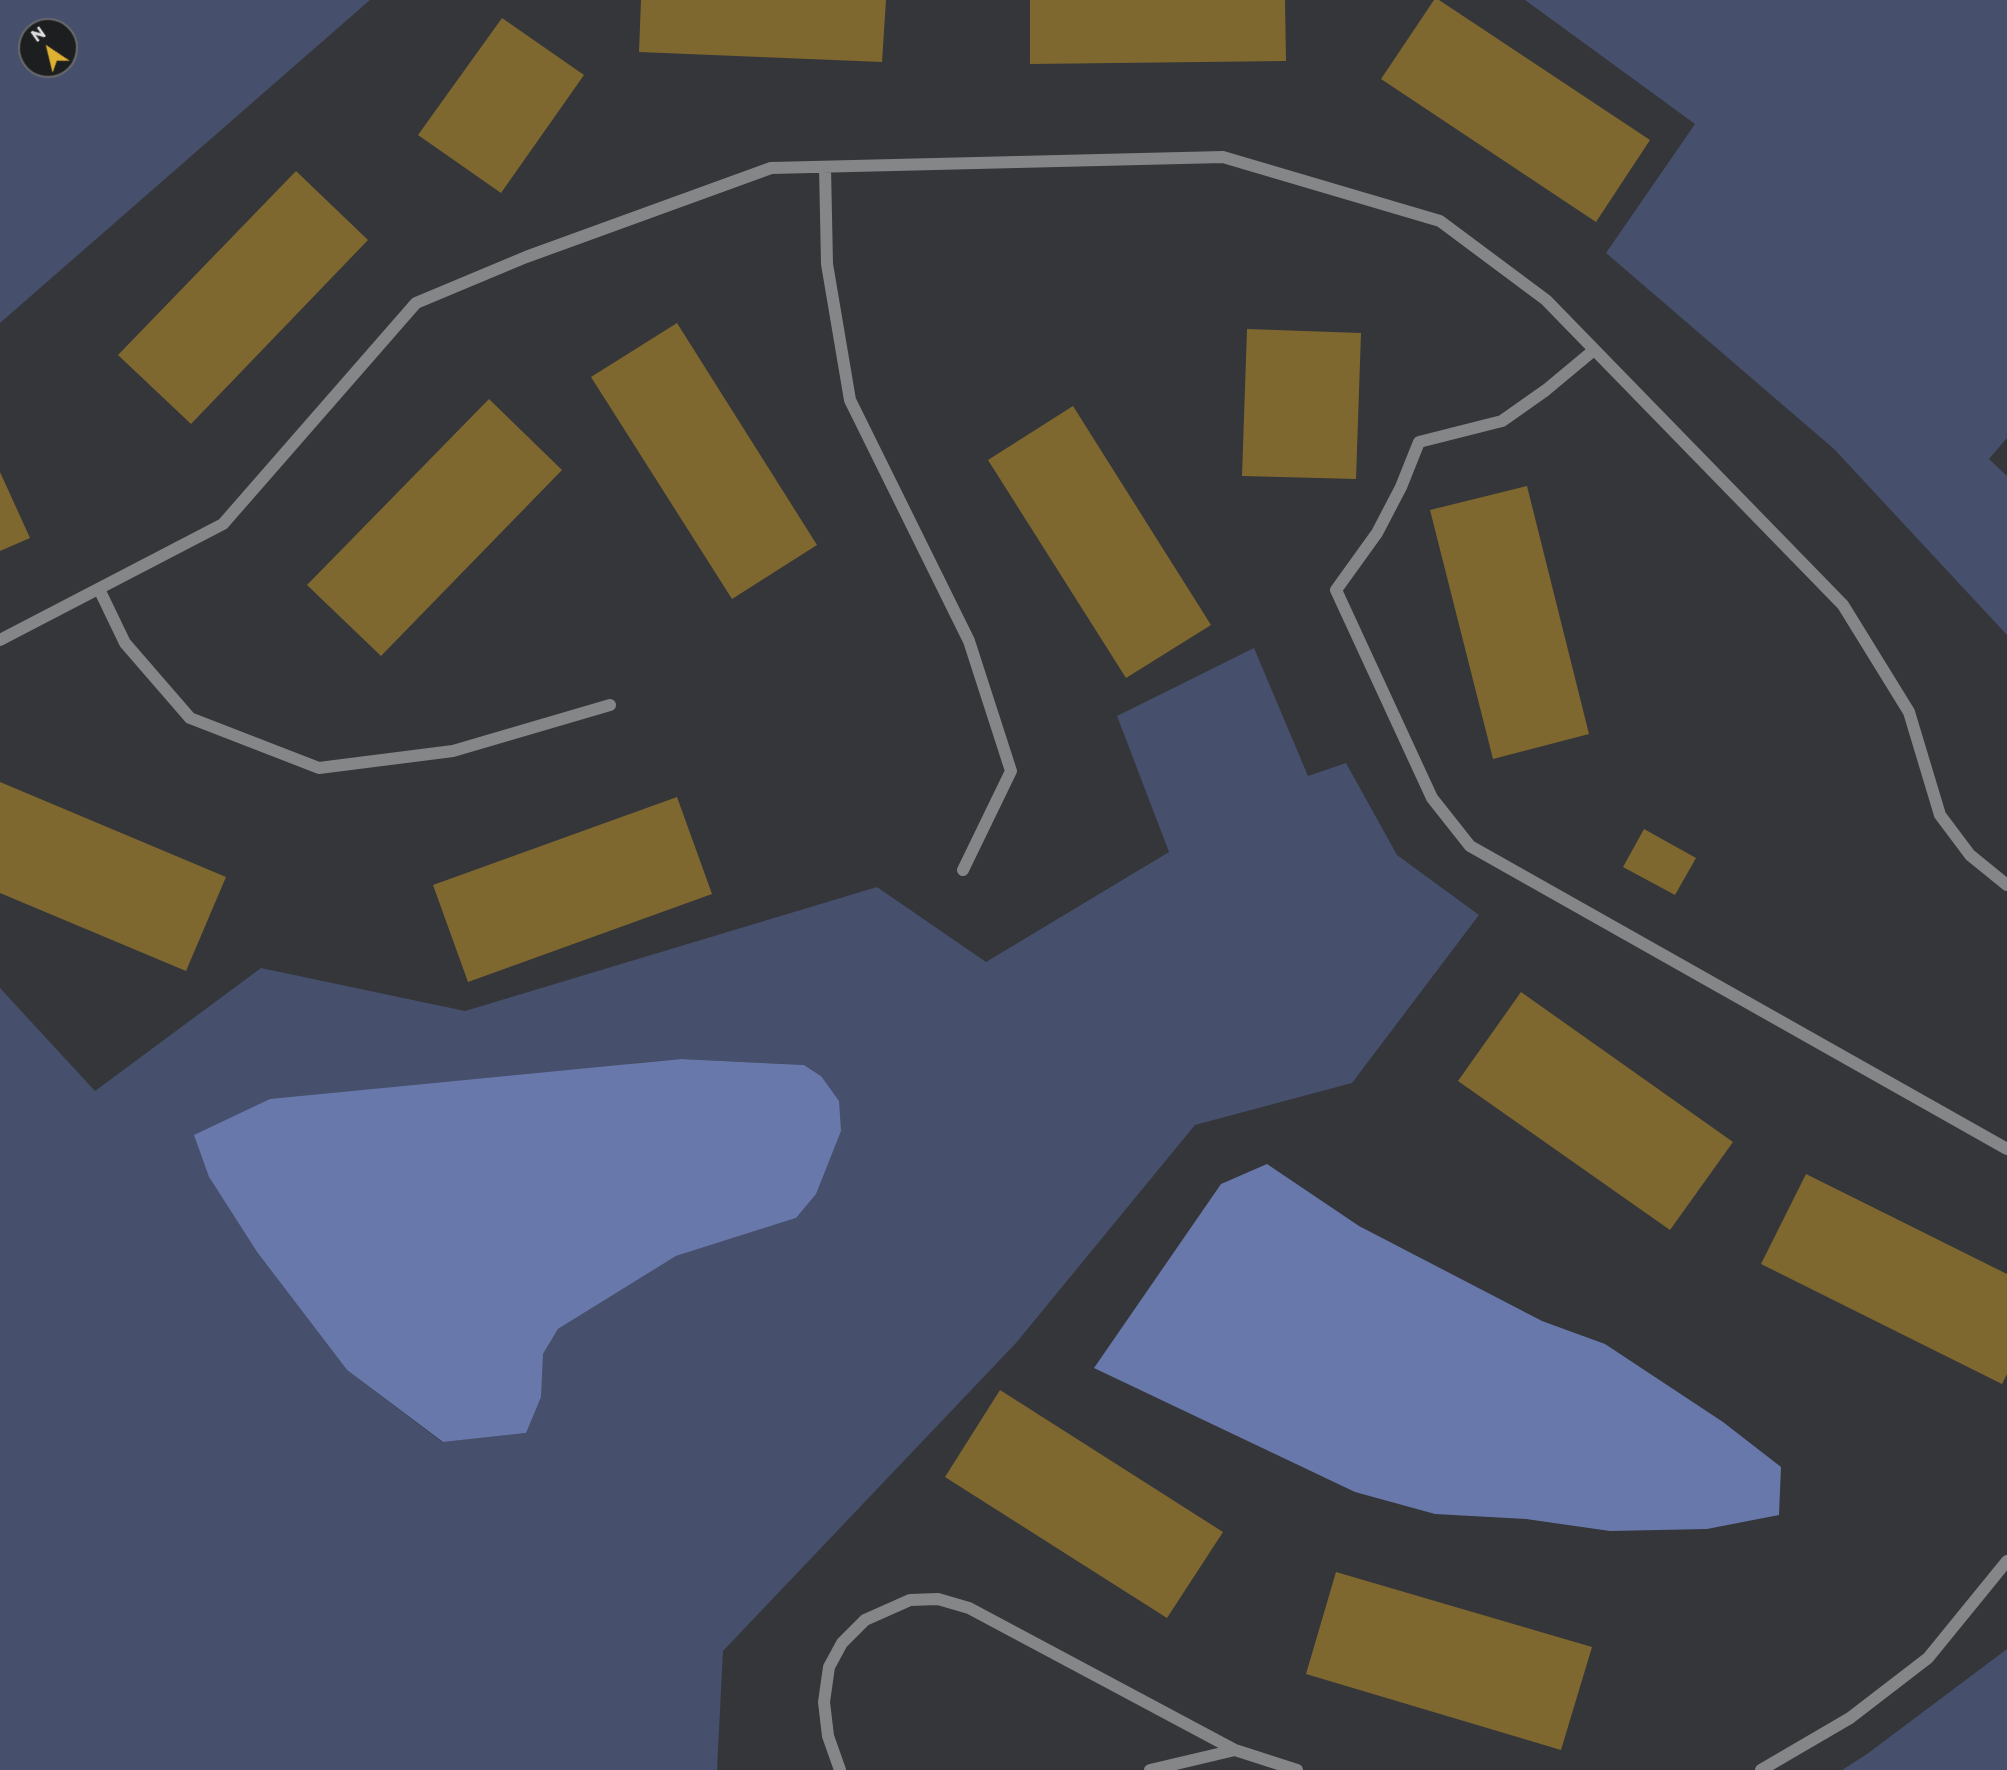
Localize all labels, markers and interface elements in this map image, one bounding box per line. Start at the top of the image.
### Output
north arrow [18,18,78,78]
text: N [28,23,49,46]

